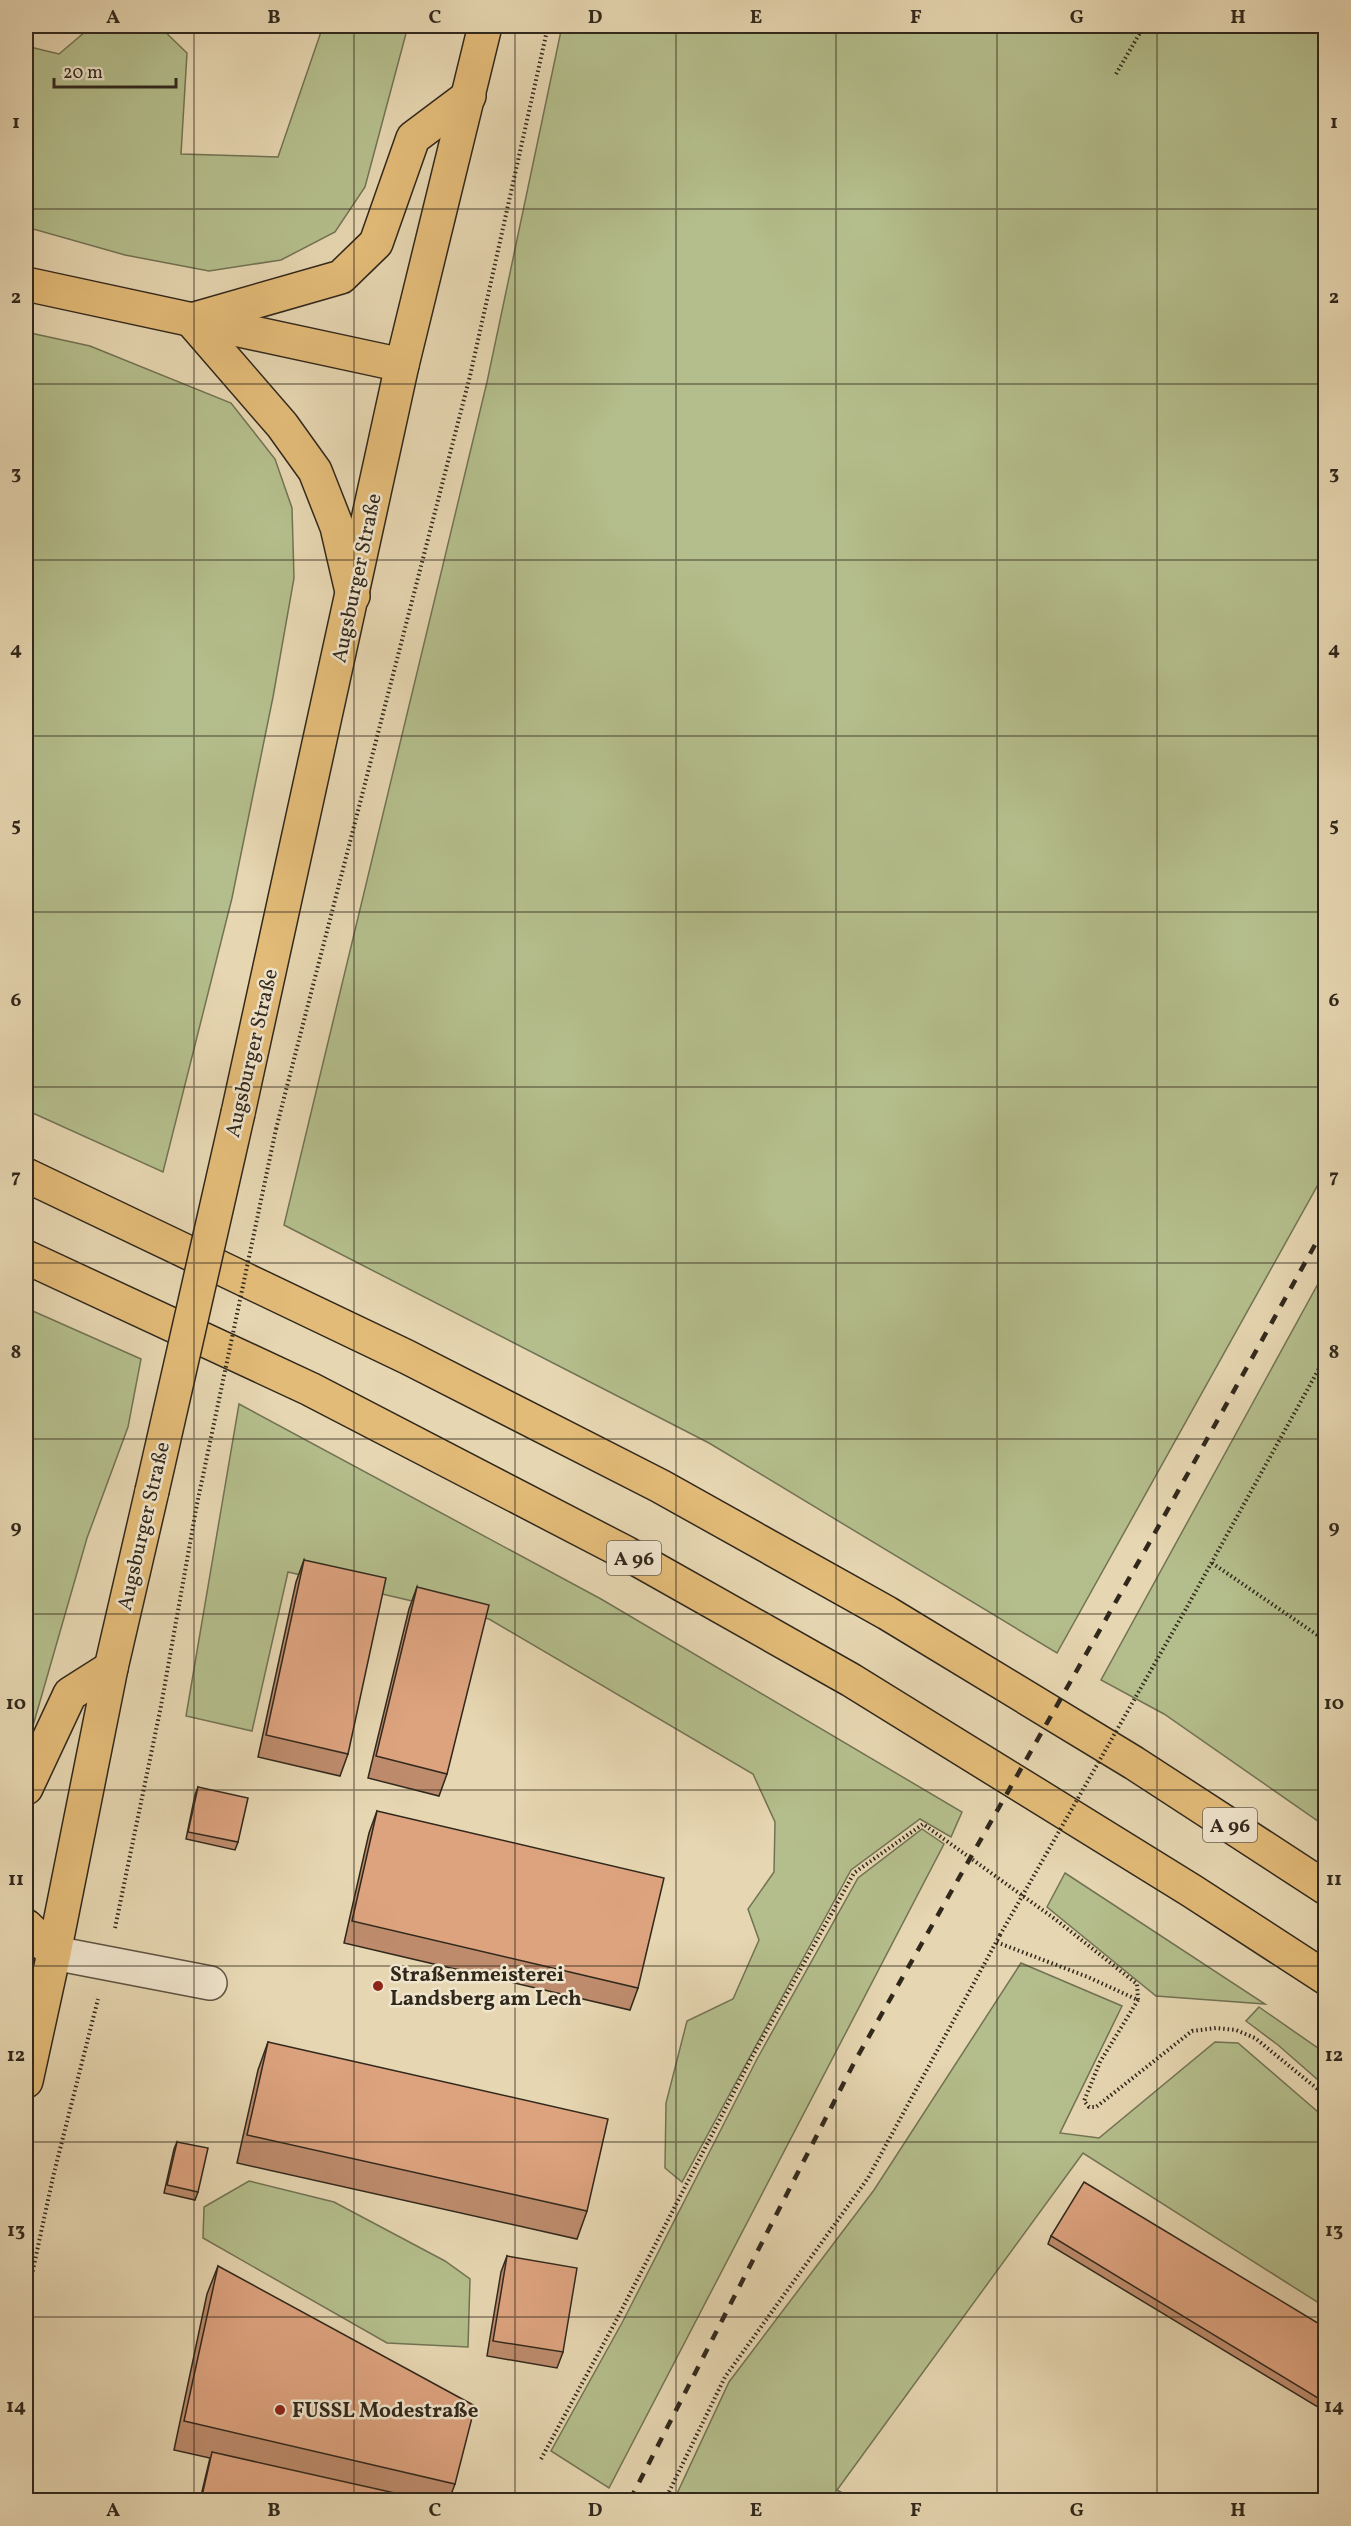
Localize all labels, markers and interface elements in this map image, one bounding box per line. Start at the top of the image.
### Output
text: A [106,4,120,32]
text: B [267,4,281,32]
text: C [429,4,442,32]
text: D [588,4,602,32]
text: E [750,4,762,32]
text: F [910,4,922,32]
text: G [1070,4,1084,32]
text: H [1230,4,1246,32]
scale bar [54,51,176,89]
text: 20 m [63,61,103,86]
text: 1 [12,109,20,137]
text: 1 [1330,109,1338,137]
text: 2 [11,284,21,312]
text: 2 [1329,284,1339,312]
text: 3 [11,460,21,488]
text: 3 [1329,460,1339,488]
street label: Augsburger Straße [325,491,390,666]
text: 4 [10,636,22,664]
text: 4 [1328,636,1340,664]
text: 5 [11,812,21,840]
text: 5 [1329,812,1339,840]
street label: Augsburger Straße [219,966,286,1141]
text: 6 [11,987,22,1015]
text: 6 [1329,987,1340,1015]
text: 7 [11,1163,21,1191]
text: 7 [1329,1163,1339,1191]
text: 8 [11,1339,21,1367]
text: 8 [1329,1339,1339,1367]
street label: Augsburger Straße [111,1439,178,1614]
text: 9 [10,1514,22,1542]
text: 9 [1328,1514,1340,1542]
road number: A 96 [607,1541,661,1575]
text: 10 [6,1690,26,1718]
text: 10 [1324,1690,1344,1718]
road number: A 96 [1203,1808,1257,1842]
text: 11 [8,1866,24,1894]
text: 11 [1326,1866,1342,1894]
place label: Straßenmeisterei Landsberg am Lech [390,1961,582,2014]
marker: Straßenmeisterei Landsberg am Lech [371,1979,385,1993]
text: 12 [7,2042,25,2070]
text: 12 [1325,2042,1343,2070]
text: 13 [7,2217,25,2245]
text: 13 [1325,2217,1343,2245]
text: 14 [6,2393,26,2421]
text: 14 [1324,2393,1344,2421]
place label: FUSSL Modestraße [292,2397,478,2426]
marker: FUSSL Modestraße [273,2403,287,2417]
text: A [106,2497,120,2525]
text: B [267,2497,281,2525]
text: C [429,2497,442,2525]
text: D [588,2497,602,2525]
text: E [750,2497,762,2525]
text: F [910,2497,922,2525]
text: G [1070,2497,1084,2525]
text: H [1230,2497,1246,2525]

